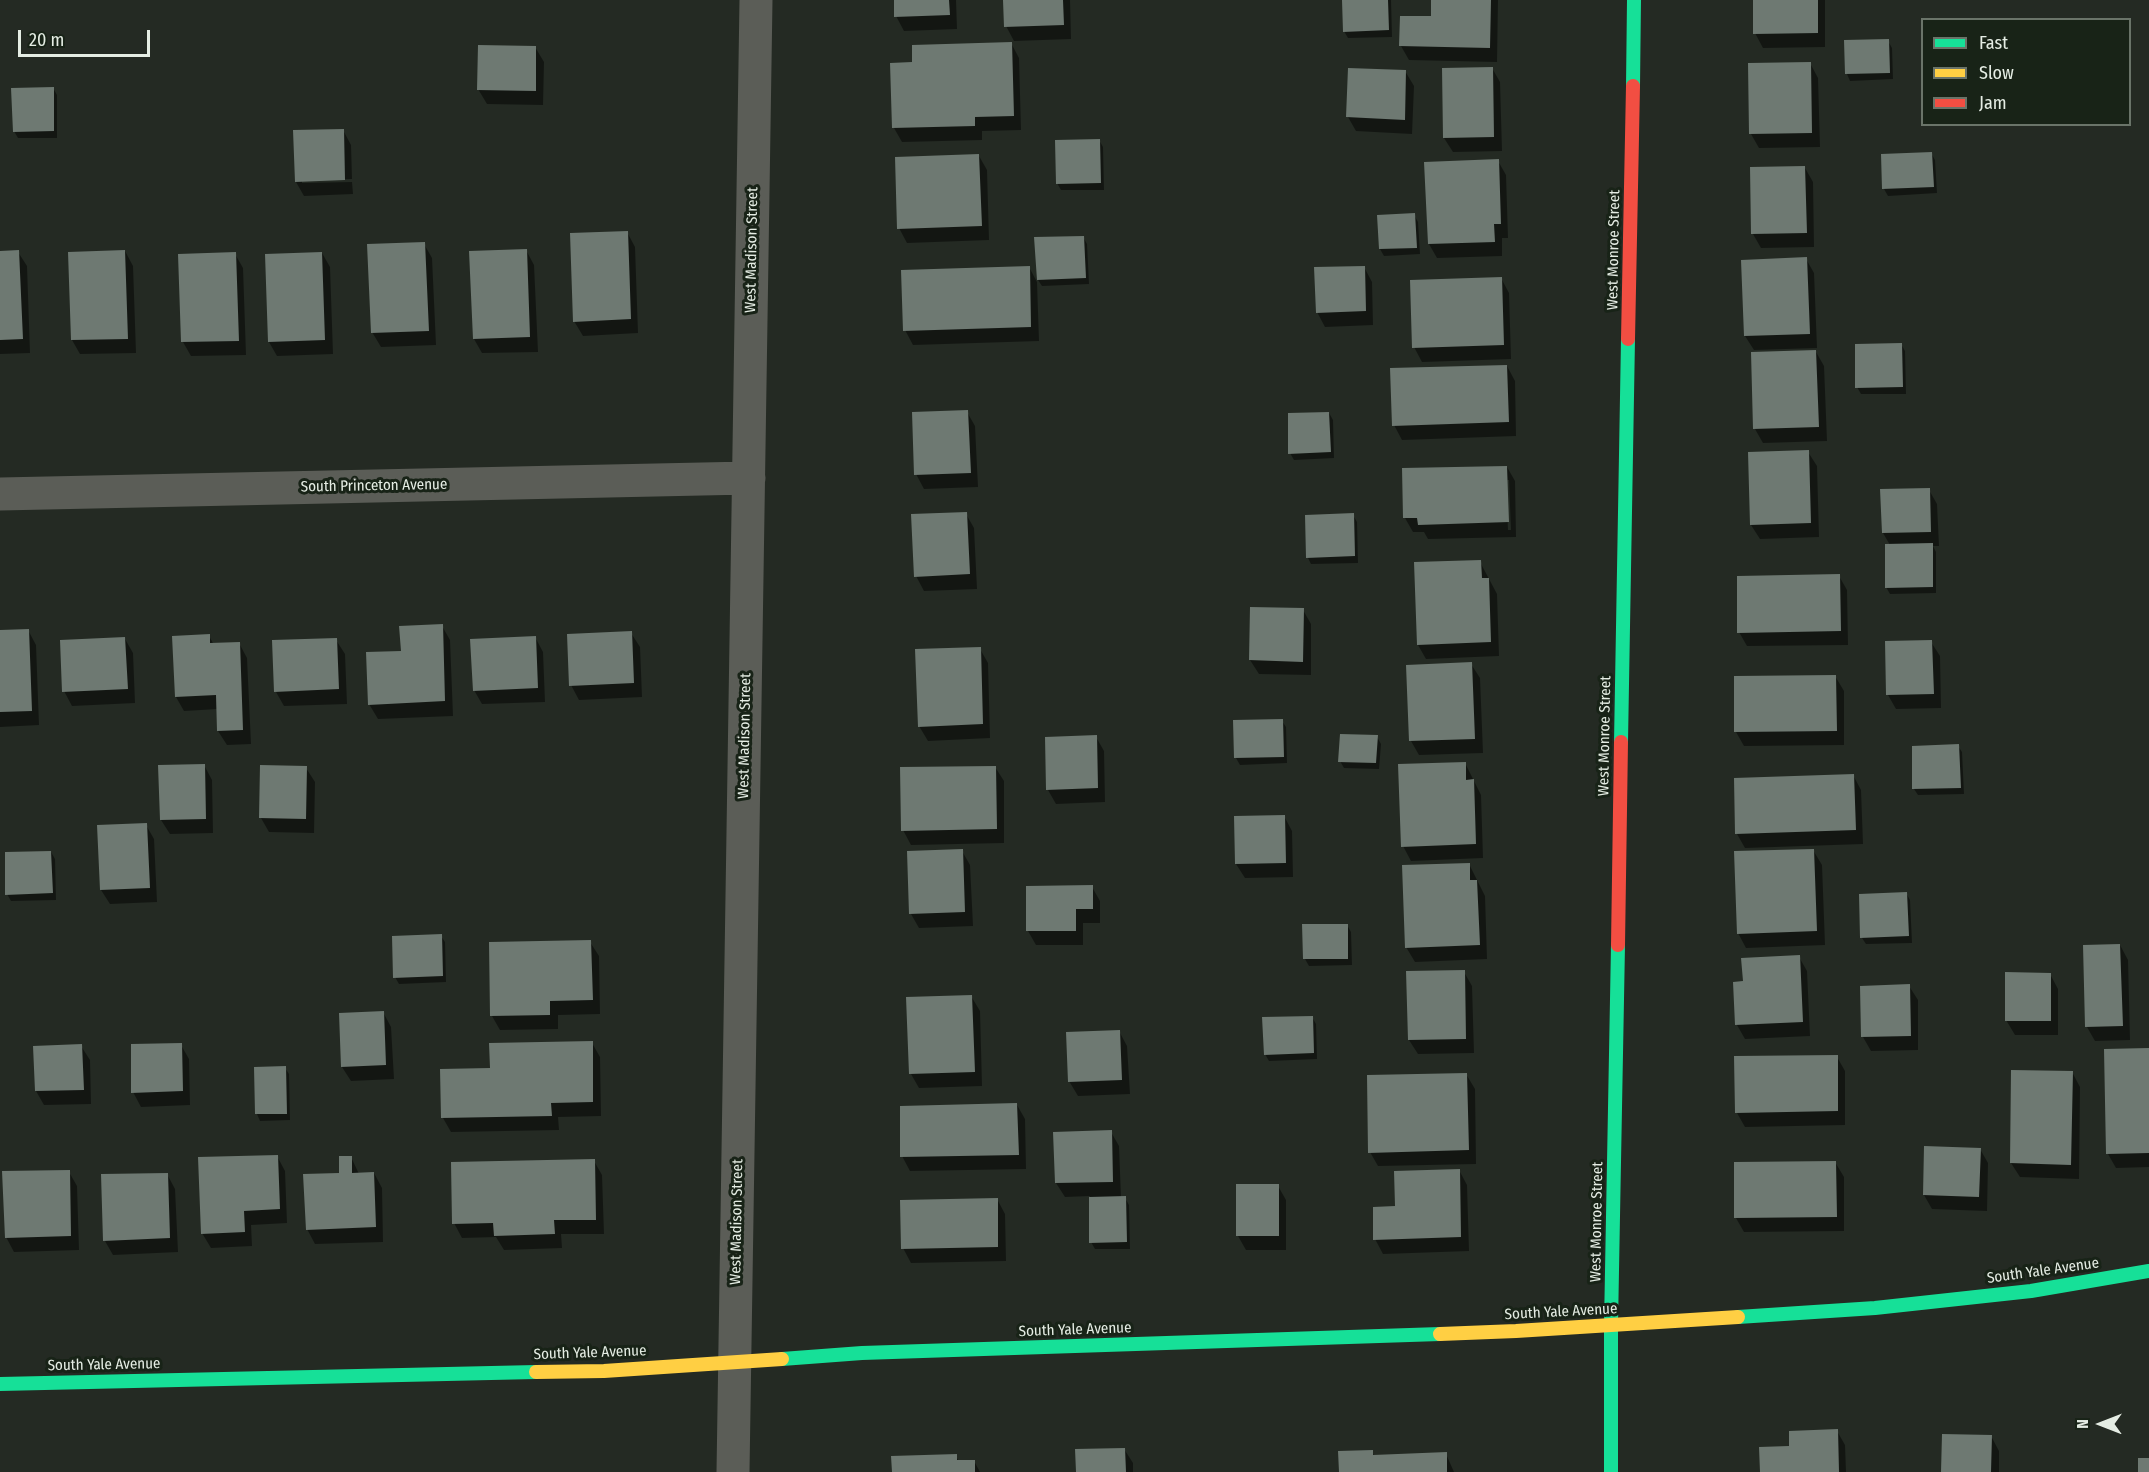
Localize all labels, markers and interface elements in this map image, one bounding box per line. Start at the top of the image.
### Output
scale bar [21,18,153,56]
legend [1921,18,2131,126]
text: 20 m [29,29,64,51]
text: Fast [1979,32,2008,54]
text: Slow [1979,62,2014,84]
text: Jam [1979,92,2007,114]
street label: West Madison Street [742,187,762,313]
street label: West Monroe Street [1604,190,1624,310]
street label: South Princeton Avenue [301,476,447,496]
street label: West Madison Street [735,673,755,799]
street label: West Monroe Street [1595,676,1615,796]
street label: West Madison Street [727,1159,747,1285]
street label: West Monroe Street [1587,1162,1607,1282]
street label: South Yale Avenue [1986,1254,2100,1288]
street label: South Yale Avenue [1504,1300,1618,1324]
street label: South Yale Avenue [1018,1319,1132,1341]
street label: South Yale Avenue [533,1342,647,1364]
street label: South Yale Avenue [47,1355,161,1375]
north arrow [2071,1394,2131,1454]
text: N [2073,1419,2092,1429]

